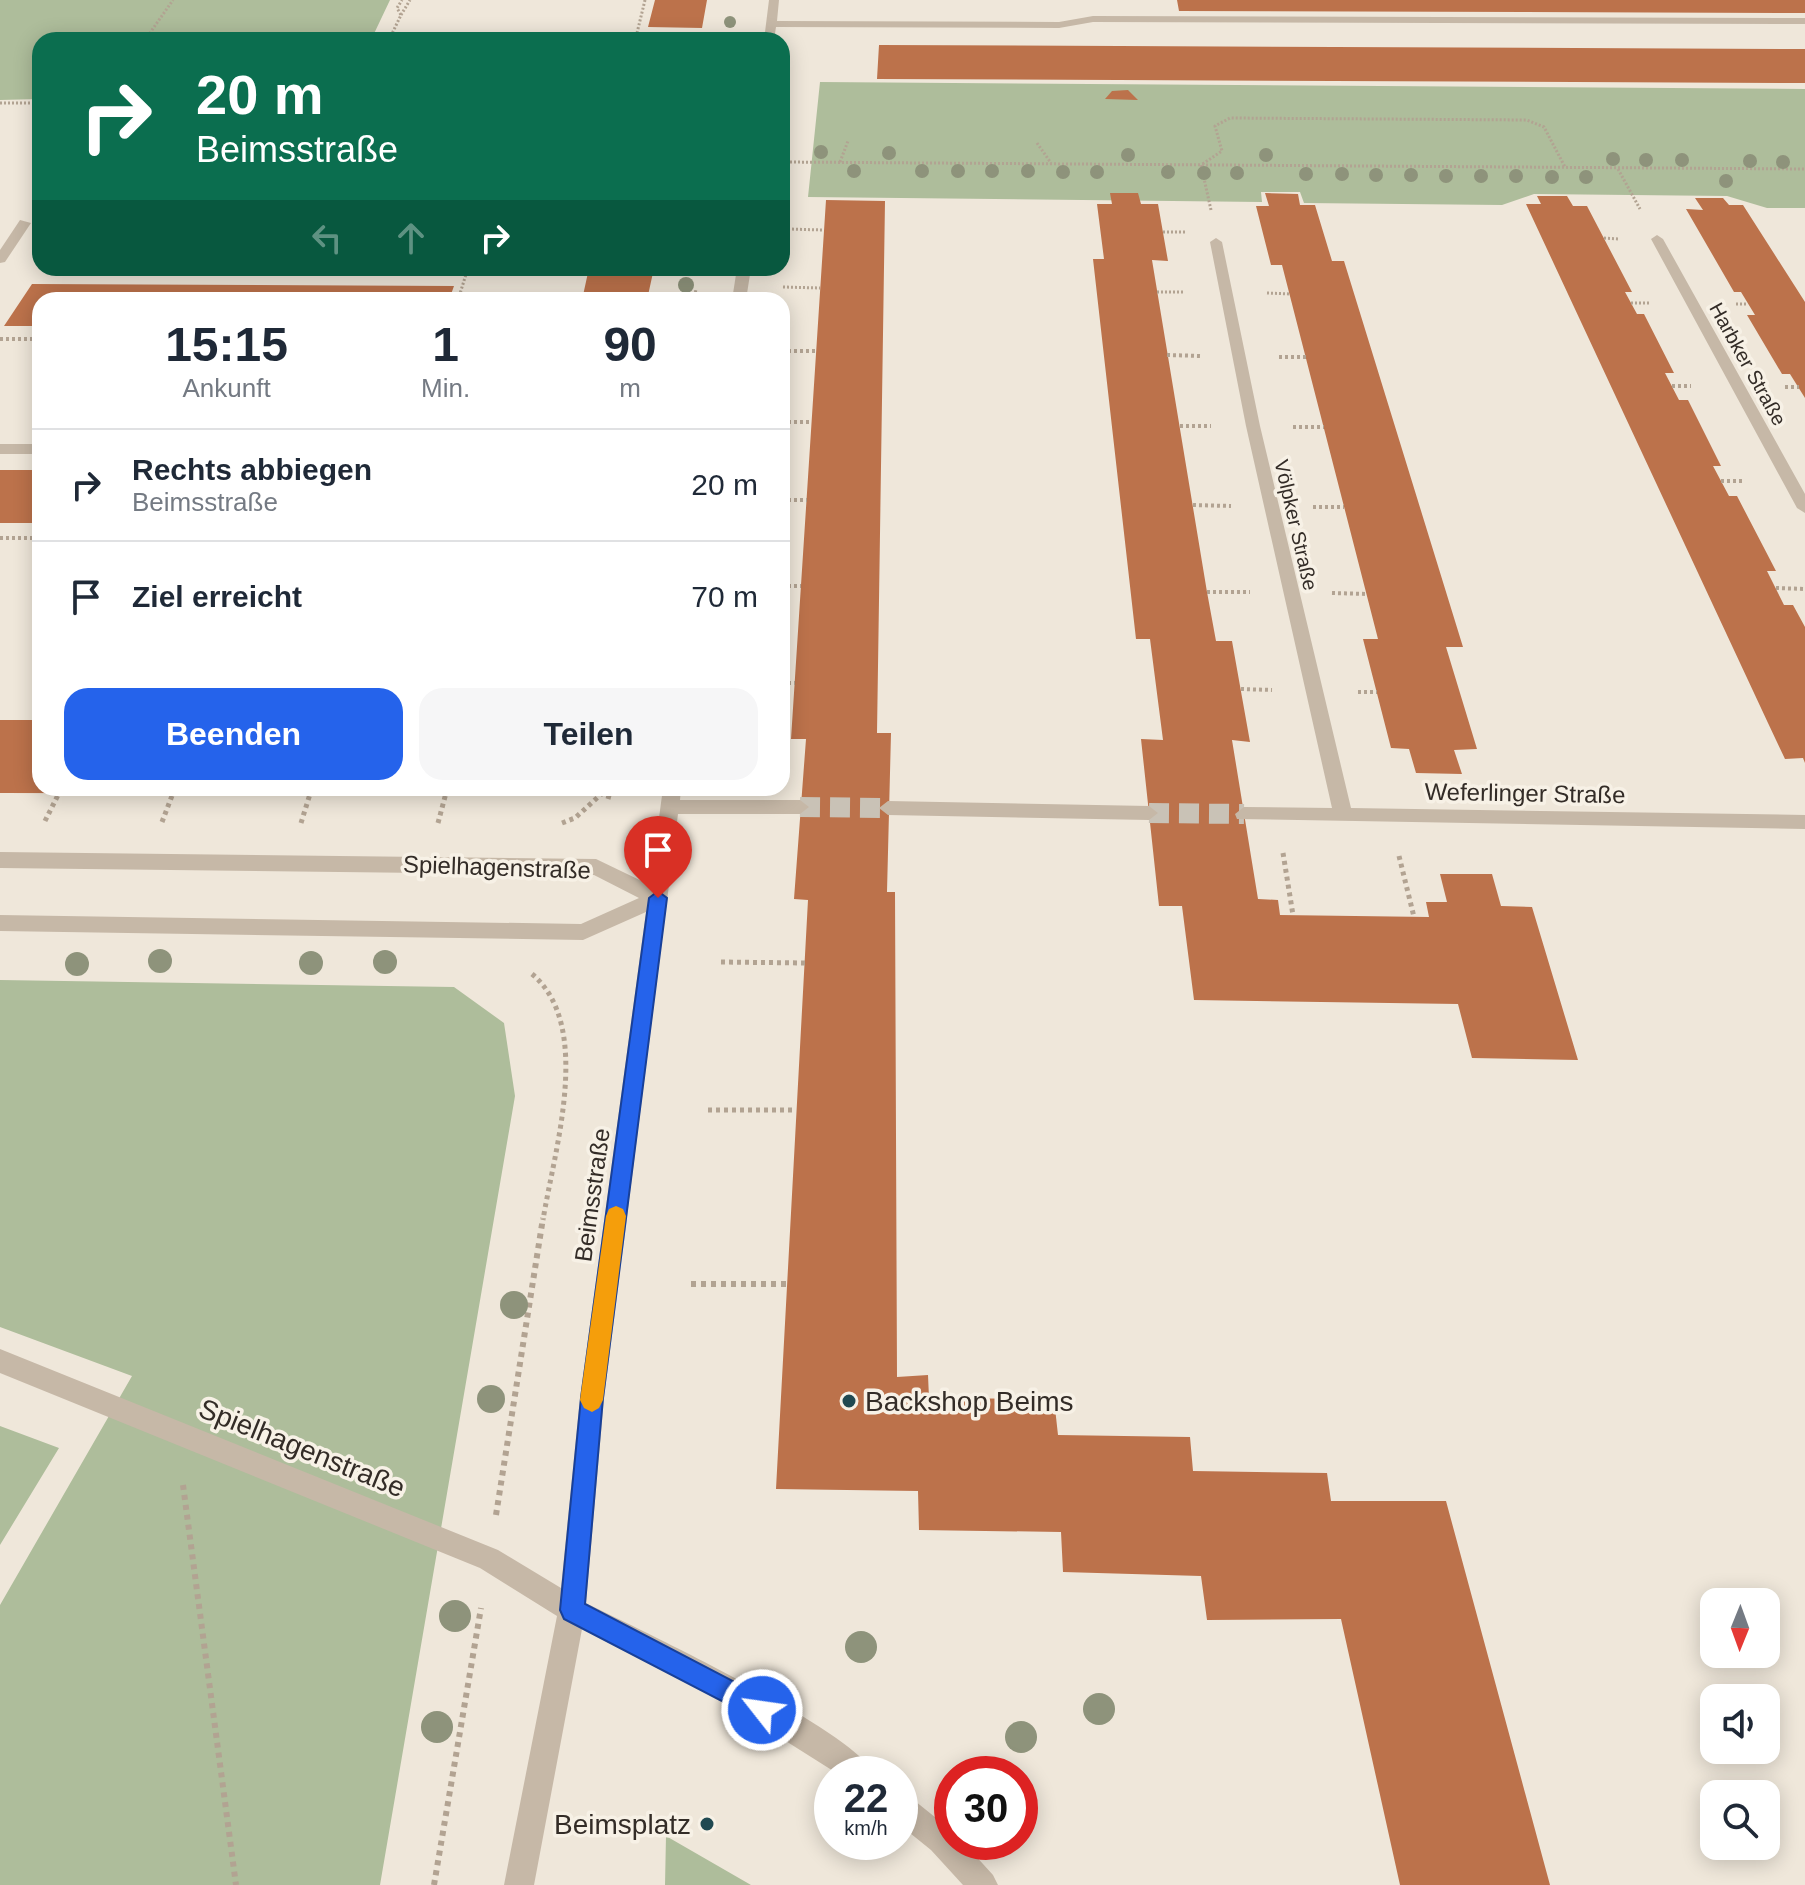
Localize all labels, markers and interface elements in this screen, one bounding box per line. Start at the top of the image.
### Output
text: 20 m [196,63,324,126]
icon: right [64,64,168,168]
text: Beimsstraße [196,129,398,170]
icon: left [305,216,349,260]
icon: ahead [389,216,433,260]
icon: right [473,216,517,260]
street label: Harbker Straße [1705,299,1791,429]
text: 15:15 [165,318,288,371]
text: 1 [432,318,459,371]
text: 90 [603,318,657,371]
text: Ankunft [182,373,271,403]
text: Min. [421,373,470,403]
text: m [619,373,641,403]
text: Rechts abbiegen [132,453,372,486]
street label: Völpker Straße [1270,458,1322,592]
icon: right [64,463,108,507]
text: 20 m [691,468,758,501]
text: Beimsstraße [132,487,278,517]
icon: arrive [64,575,108,619]
text: Ziel erreicht [132,580,302,613]
text: 70 m [691,580,758,613]
button: Beenden [64,688,403,780]
button: Teilen [419,688,758,780]
street label: Weferlinger Straße [1424,778,1626,808]
pin [624,816,692,898]
icon: arrive [636,828,680,872]
street label: Spielhagenstraße [403,850,591,884]
street label: Beimsstraße [569,1126,615,1264]
place label: Backshop Beims [865,1386,1074,1417]
marker: Backshop Beims [840,1392,858,1410]
street label: Spielhagenstraße [194,1393,410,1503]
north arrow [1700,1588,1780,1668]
map controls [1700,1588,1780,1860]
position arrow [720,1668,804,1752]
button: sound [1700,1684,1780,1764]
speed limit sign: 30 [934,1756,1038,1860]
text: 22 [844,1776,888,1820]
button: search [1700,1780,1780,1860]
place label: Beimsplatz [554,1809,691,1840]
marker: Beimsplatz [698,1815,716,1833]
text: km/h [844,1817,888,1839]

